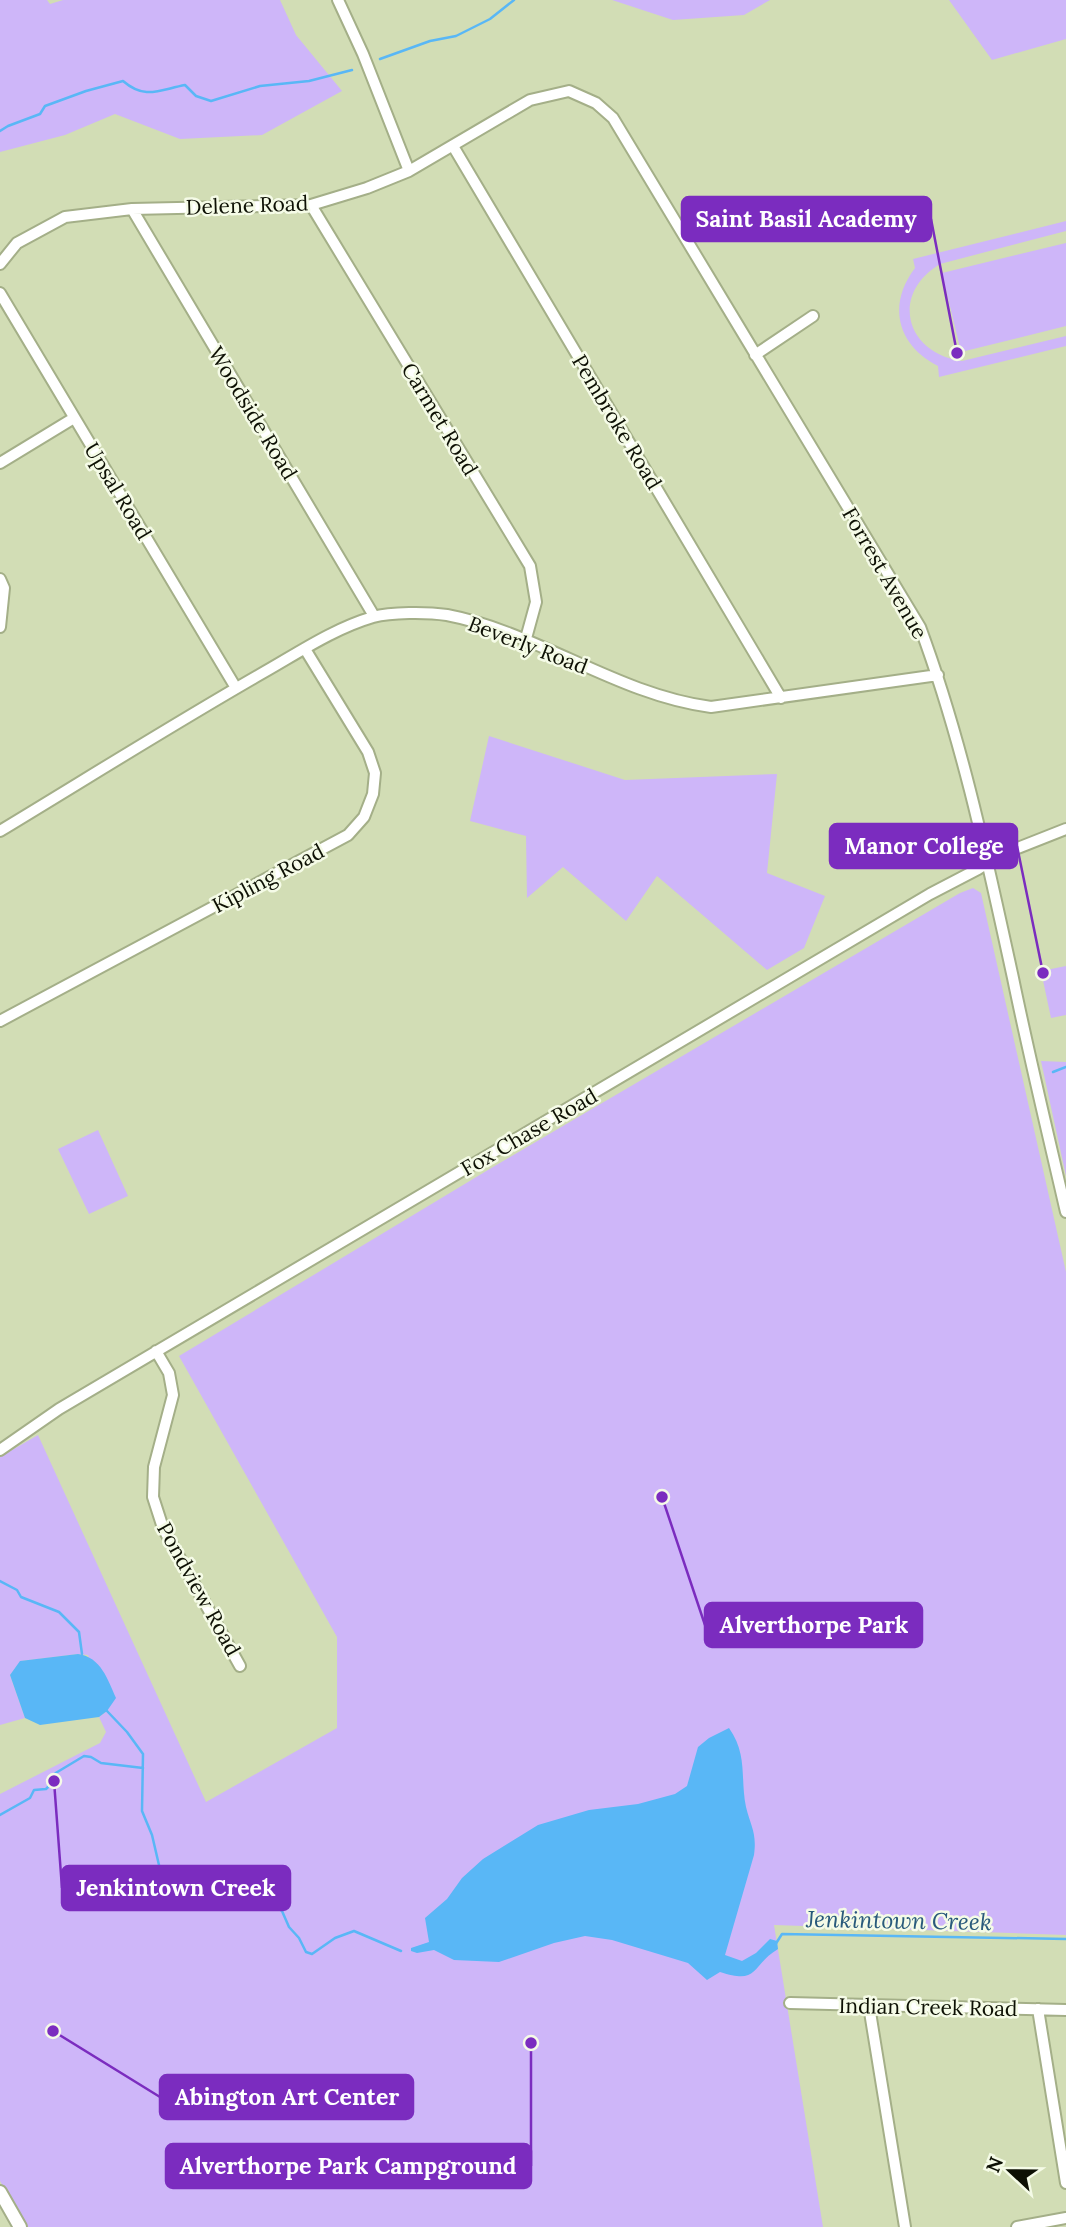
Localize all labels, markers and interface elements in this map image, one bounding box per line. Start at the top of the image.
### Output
street label: Delene Road [185,189,309,221]
callout: Saint Basil Academy [682,197,931,241]
text: Saint Basil Academy [695,204,917,233]
street label: Woodside Road [203,341,303,485]
street label: Pembroke Road [566,350,668,494]
street label: Carmet Road [396,358,484,480]
street label: Upsal Road [78,437,158,545]
street label: Forrest Avenue [836,502,934,644]
street label: Beverly Road [464,610,592,680]
callout: Manor College [830,824,1017,868]
text: Manor College [844,831,1004,860]
street label: Kipling Road [207,837,329,919]
street label: Fox Chase Road [456,1082,602,1182]
street label: Pondview Road [151,1517,247,1661]
callout: Alverthorpe Park [705,1603,922,1647]
text: Alverthorpe Park [720,1610,909,1639]
callout: Jenkintown Creek [62,1866,290,1910]
text: Jenkintown Creek [76,1873,276,1902]
water label: Jenkintown Creek [805,1904,992,1936]
street label: Indian Creek Road [838,1992,1018,2022]
callout: Abington Art Center [160,2075,413,2119]
text: Abington Art Center [175,2082,399,2111]
north arrow [975,2136,1045,2206]
callout: Alverthorpe Park Campground [166,2144,531,2188]
text: Alverthorpe Park Campground [179,2151,517,2180]
text: N [980,2153,1008,2176]

